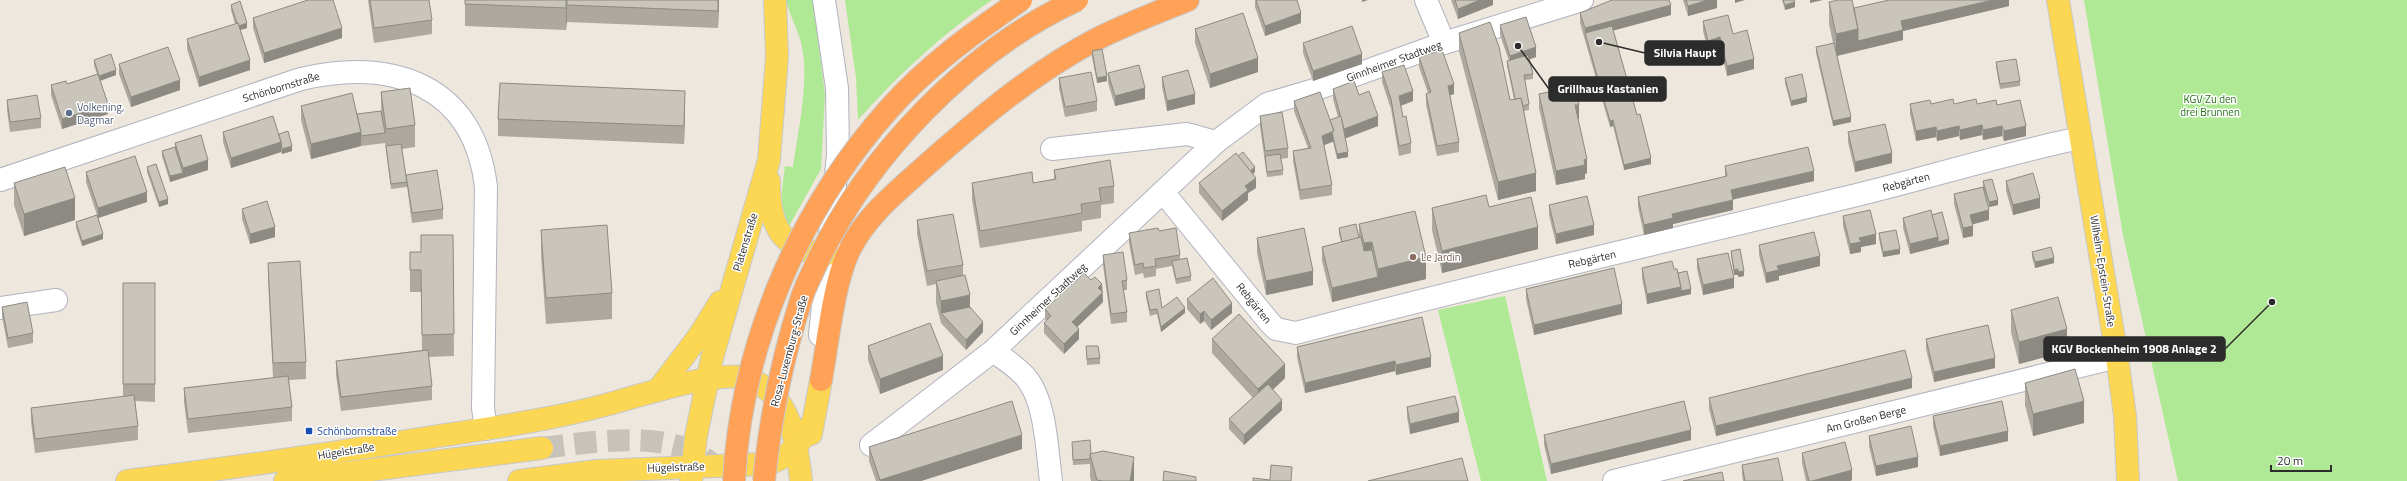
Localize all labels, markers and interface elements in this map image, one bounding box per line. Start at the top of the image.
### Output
street label: Ginnheimer Stadtweg [1344,36,1444,86]
callout: Silvia Haupt [1645,41,1724,65]
text: Silvia Haupt [1654,43,1717,62]
street label: Schönbornstraße [240,68,322,106]
callout: Grillhaus Kastanien [1549,77,1666,101]
text: Grillhaus Kastanien [1558,79,1658,98]
park label: KGV Zu den drei Brunnen [2180,91,2240,120]
place label: Volkening, Dagmar [77,99,124,128]
marker: Volkening, Dagmar [64,108,74,118]
street label: Rebgärten [1881,168,1931,196]
street label: Platenstraße [729,211,762,273]
street label: Wilhelm-Epstein-Straße [2086,214,2120,328]
street label: Rebgärten [1567,246,1617,272]
place label: Le Jardin [1421,249,1461,265]
marker: Le Jardin [1408,252,1418,262]
street label: Ginnheimer Stadtweg [1006,259,1090,339]
street label: Rebgärten [1233,279,1275,327]
street label: Rosa-Luxemburg-Straße [766,293,812,409]
callout: KGV Bockenheim 1908 Anlage 2 [2044,337,2225,361]
text: KGV Bockenheim 1908 Anlage 2 [2051,339,2217,358]
street label: Am Großen Berge [1824,401,1908,437]
place label: Schönbornstraße [317,423,397,439]
marker: Schönbornstraße [304,426,314,436]
street label: Hügelstraße [317,439,376,463]
scale bar [2271,447,2331,473]
text: 20 m [2277,451,2303,470]
street label: Hügelstraße [647,458,705,476]

